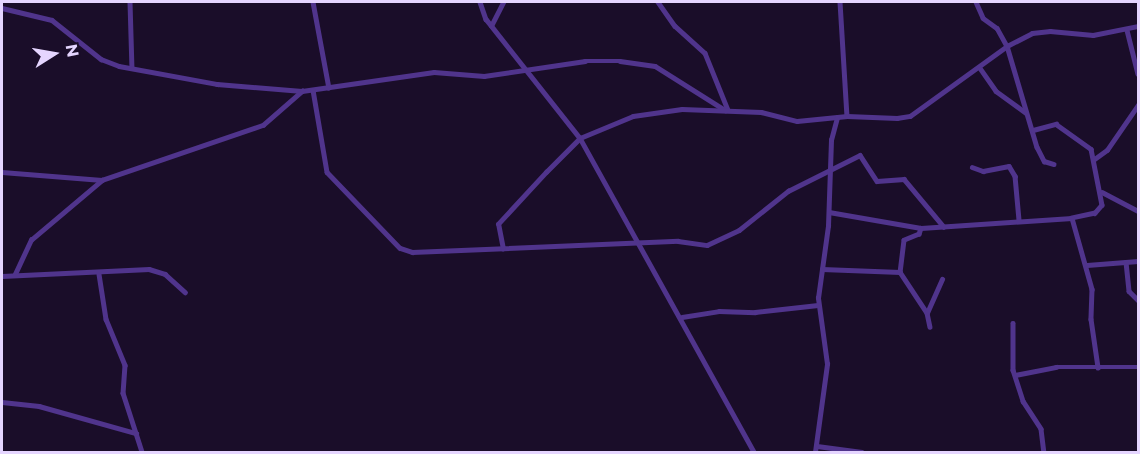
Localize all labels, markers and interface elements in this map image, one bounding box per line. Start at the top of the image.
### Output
north arrow [24,24,84,84]
text: N [62,42,83,59]

